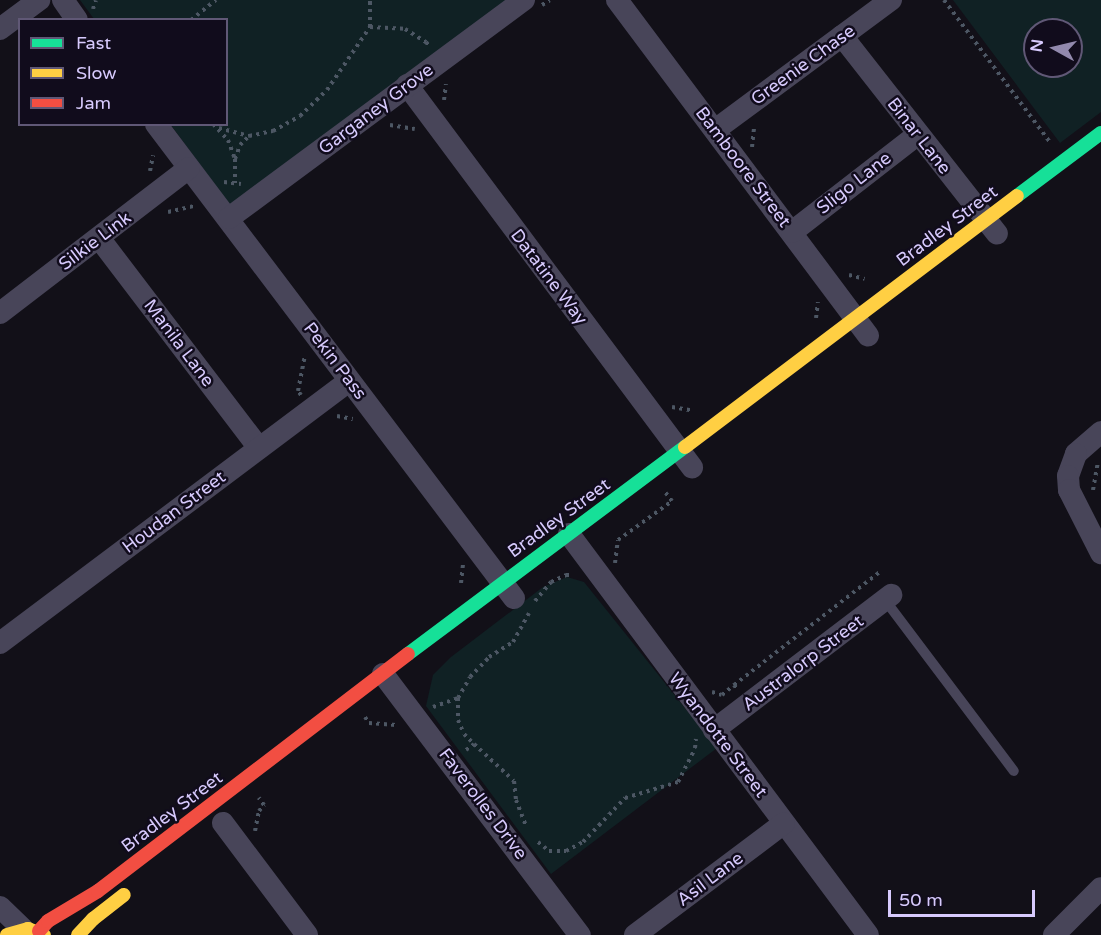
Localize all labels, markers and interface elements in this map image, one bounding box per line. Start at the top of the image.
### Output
legend [18,18,228,126]
north arrow [1023,18,1083,78]
street label: Greenie Chase [747,20,859,110]
text: Fast [76,32,111,54]
text: N [1026,38,1048,54]
street label: Garganey Grove [314,59,438,159]
text: Slow [76,62,117,84]
text: Jam [76,92,111,114]
street label: Binar Lane [882,93,956,179]
street label: Bamboore Street [691,102,795,232]
street label: Sligo Lane [812,147,896,219]
street label: Bradley Street [892,181,1002,271]
street label: Silkie Link [55,207,135,275]
street label: Datatine Way [506,225,592,329]
street label: Manila Lane [139,295,219,391]
street label: Pekin Pass [299,318,371,404]
street label: Houdan Street [118,466,230,558]
street label: Bradley Street [504,474,614,562]
street label: Australorp Street [738,610,868,716]
street label: Wyandotte Street [664,668,772,802]
street label: Faverolles Drive [434,744,532,864]
street label: Bradley Street [117,767,227,857]
street label: Asil Lane [673,847,747,911]
scale bar [891,878,1038,916]
text: 50 m [899,889,943,911]

